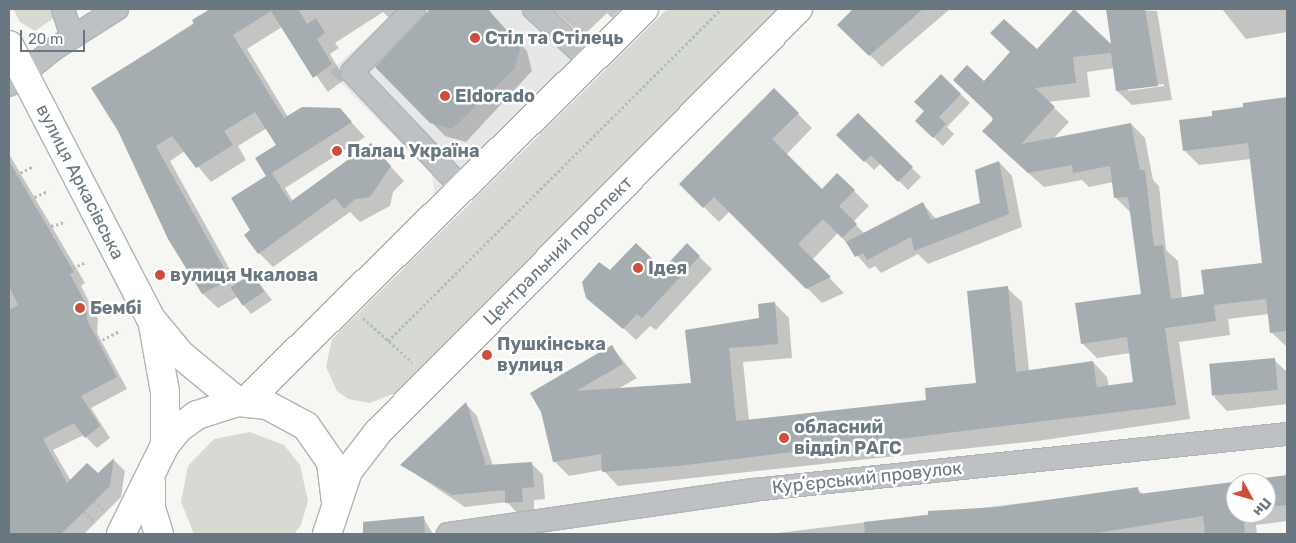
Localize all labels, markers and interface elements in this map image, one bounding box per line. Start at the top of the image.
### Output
scale bar [22,20,88,52]
place label: Стіл та Стілець [485,27,624,49]
text: 20 m [28,30,63,48]
marker: Стіл та Стілець [469,32,481,44]
place label: Eldorado [455,85,535,107]
marker: Eldorado [439,90,451,102]
street label: вулиця Аркасівська [31,101,129,263]
place label: Палац Україна [347,140,480,162]
marker: Палац Україна [331,145,343,157]
street label: Центральний проспект [479,172,637,330]
place label: Ідея [648,257,687,279]
marker: Ідея [632,262,644,274]
place label: вулиця Чкалова [170,264,318,286]
marker: вулиця Чкалова [154,269,166,281]
place label: Бембі [90,297,142,319]
marker: Бембі [74,302,86,314]
place label: Пушкінська вулиця [497,334,606,376]
marker: Пушкінська вулиця [481,349,493,361]
place label: обласний відділ РАГС [794,417,902,459]
marker: обласний відділ РАГС [778,432,790,444]
street label: Курʼєрський провулок [771,457,963,499]
north arrow [1226,473,1276,523]
text: Пн [1250,494,1275,520]

